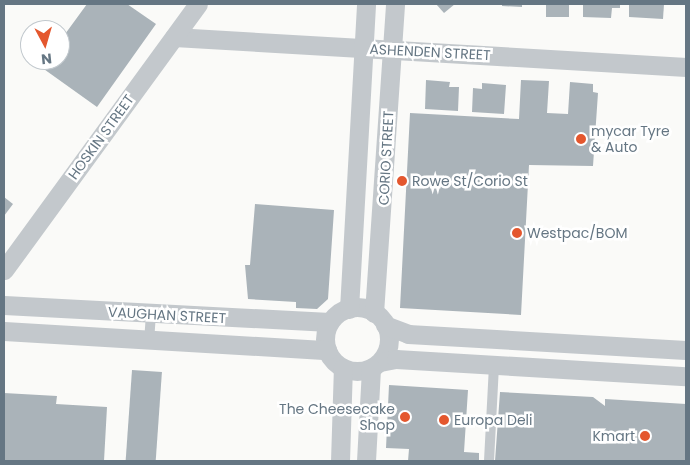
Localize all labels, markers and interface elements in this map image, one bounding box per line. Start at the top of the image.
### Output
north arrow [20,20,70,70]
street label: ASHENDEN STREET [369,40,491,64]
text: N [40,48,53,69]
street label: HOSKIN STREET [65,91,137,183]
street label: CORIO STREET [375,110,397,206]
place label: mycar Tyre & Auto [591,123,670,156]
marker: mycar Tyre & Auto [575,133,587,145]
place label: Rowe St/Corio St [412,173,528,189]
marker: Rowe St/Corio St [396,175,408,187]
place label: Westpac/BOM [527,225,627,241]
marker: Westpac/BOM [511,227,523,239]
street label: VAUGHAN STREET [108,304,226,326]
place label: The Cheesecake Shop [279,401,395,434]
marker: The Cheesecake Shop [399,411,411,423]
place label: Europa Deli [454,412,532,428]
marker: Europa Deli [438,414,450,426]
place label: Kmart [592,428,635,444]
marker: Kmart [639,430,651,442]

